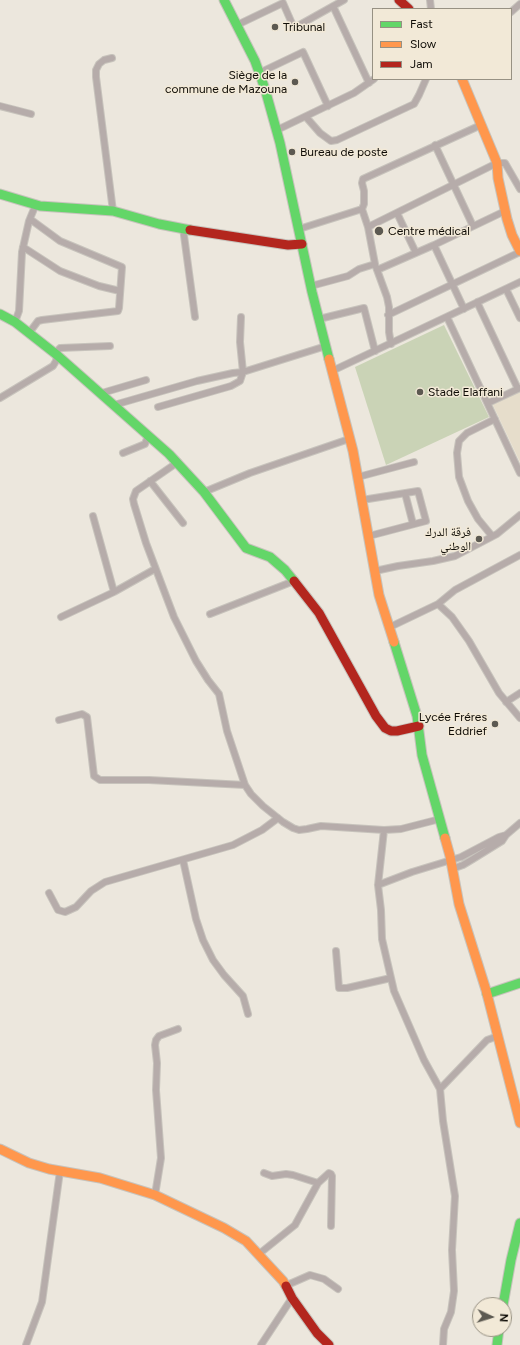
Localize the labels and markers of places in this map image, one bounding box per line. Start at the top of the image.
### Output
place label: Tribunal [283,20,325,34]
marker: Tribunal [270,22,280,32]
place label: Siège de la commune de Mazouna [165,68,287,96]
marker: Siège de la commune de Mazouna [290,77,300,87]
place label: Bureau de poste [300,145,388,159]
marker: Bureau de poste [287,147,297,157]
place label: Centre médical [388,224,470,238]
marker: Centre médical [373,225,385,237]
place label: Stade Elaffani [428,385,503,399]
marker: Stade Elaffani [415,387,425,397]
place label: فرقة الدرك الوطني [425,525,471,553]
marker: فرقة الدرك الوطني [474,534,484,544]
place label: Lycée Fréres Eddrief [419,710,487,738]
marker: Lycée Fréres Eddrief [490,719,500,729]

